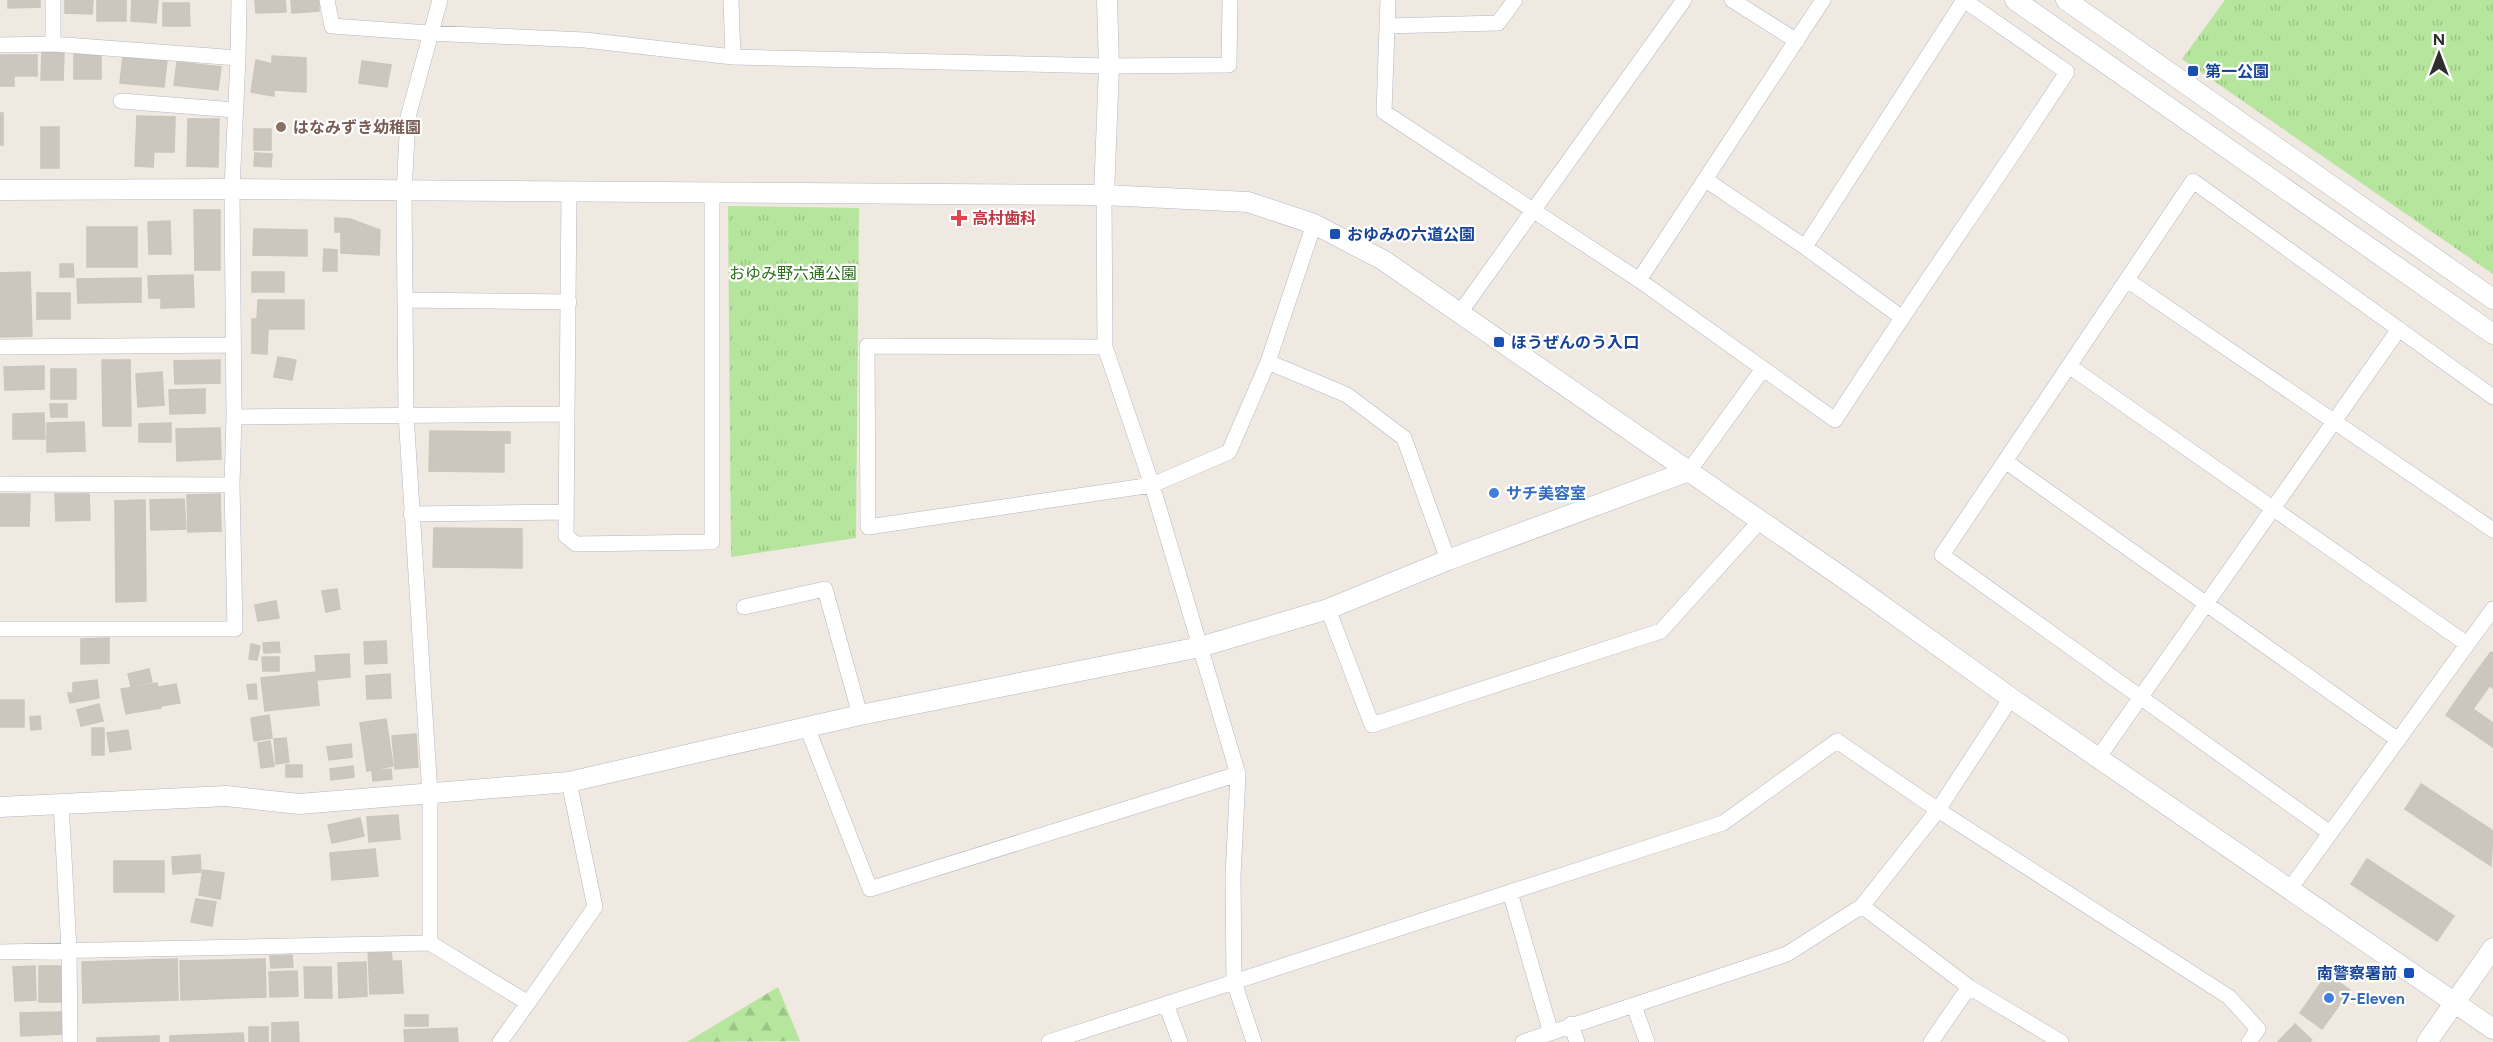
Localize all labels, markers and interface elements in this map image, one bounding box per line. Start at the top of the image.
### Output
north arrow [2409,24,2469,84]
text: N [2433,30,2445,49]
place label: 第一公園 [2205,62,2269,81]
marker: 第一公園 [2186,64,2200,78]
place label: はなみずき幼稚園 [293,118,421,137]
marker: はなみずき幼稚園 [274,120,288,134]
marker: 高村歯科 [950,209,968,227]
place label: 高村歯科 [972,209,1036,228]
place label: おゆみの六道公園 [1347,225,1475,244]
marker: おゆみの六道公園 [1328,227,1342,241]
park label: おゆみ野六通公園 [729,264,857,283]
place label: ほうぜんのう入口 [1511,333,1639,352]
marker: ほうぜんのう入口 [1492,335,1506,349]
place label: サチ美容室 [1506,484,1586,503]
marker: サチ美容室 [1487,486,1501,500]
place label: 南警察署前 [2317,964,2397,983]
marker: 南警察署前 [2402,966,2416,980]
place label: 7-Eleven [2341,989,2405,1008]
marker: 7-Eleven [2322,991,2336,1005]

